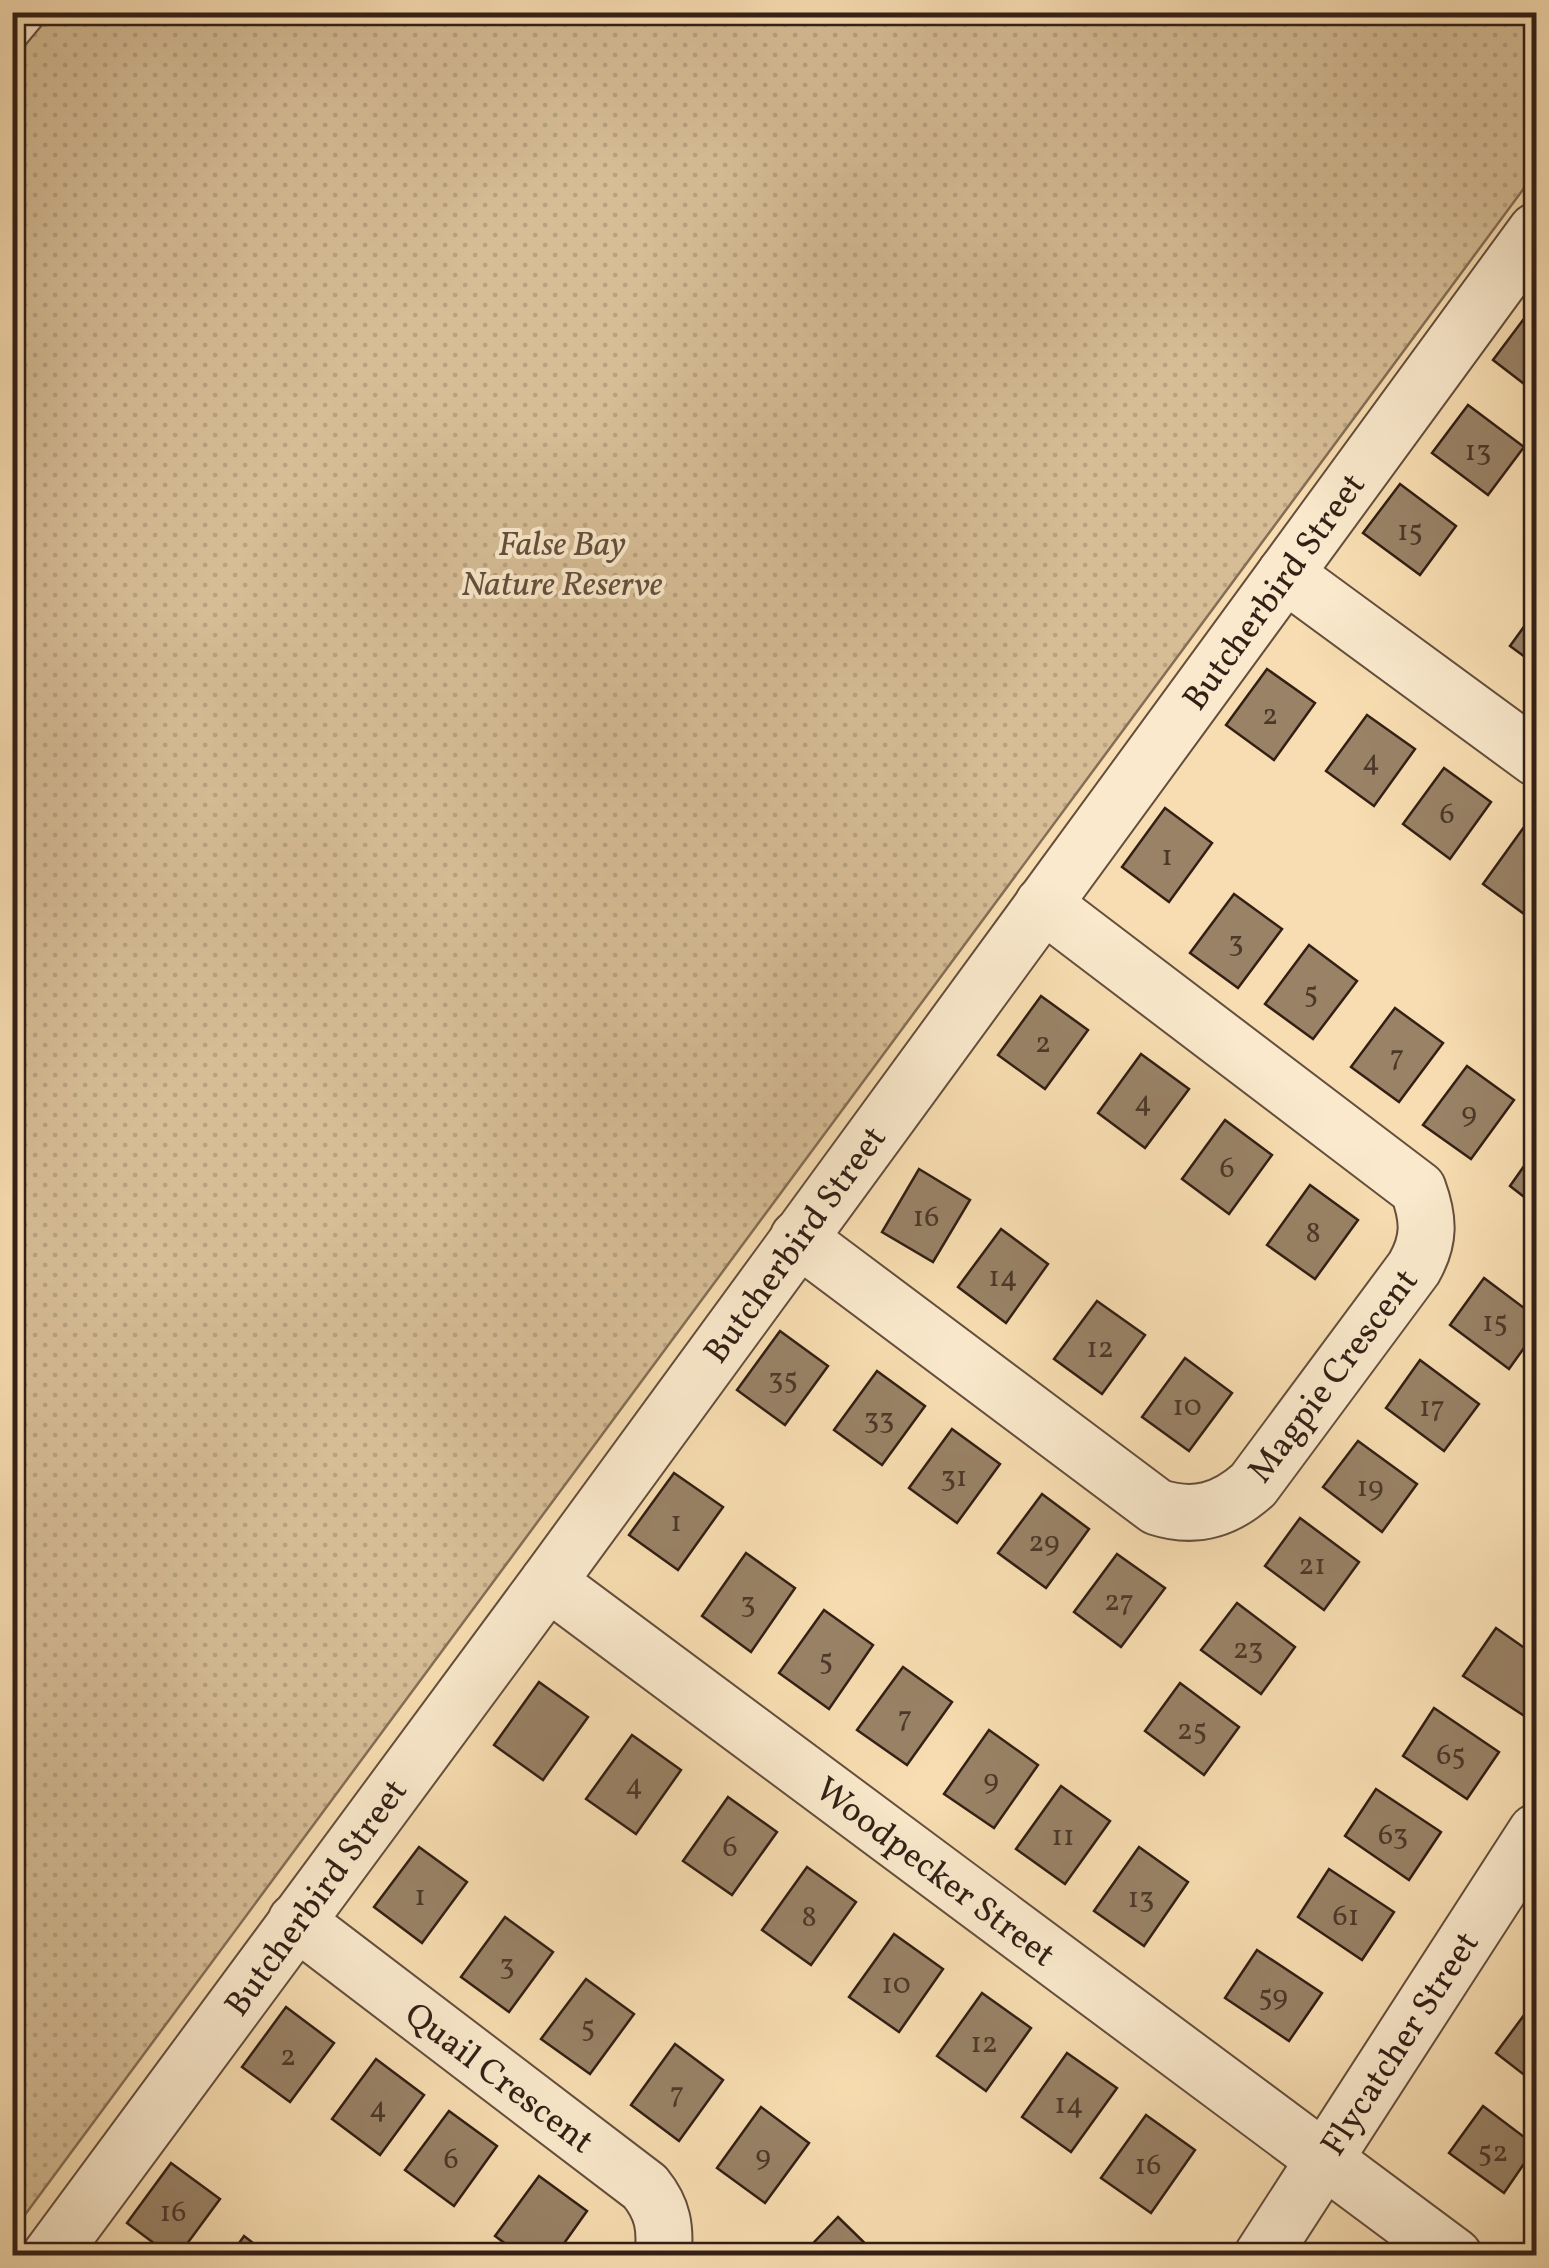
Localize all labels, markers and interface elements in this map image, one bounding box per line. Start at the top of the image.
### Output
house number: 13 [1464,431,1492,473]
street label: Butcherbird Street [1173,464,1378,721]
house number: 15 [1397,511,1423,553]
park label: False Bay Nature Reserve [461,522,663,610]
house number: 2 [1262,695,1278,737]
house number: 4 [1362,741,1380,783]
house number: 6 [1439,794,1455,836]
house number: 1 [1161,836,1173,878]
house number: 3 [1228,922,1244,964]
house number: 5 [1304,973,1318,1015]
house number: 2 [1035,1023,1051,1065]
house number: 7 [1390,1036,1404,1078]
house number: 4 [1134,1082,1152,1124]
house number: 9 [1461,1093,1477,1135]
street label: Butcherbird Street [694,1117,899,1374]
house number: 6 [1219,1148,1235,1190]
house number: 16 [913,1197,939,1239]
house number: 8 [1305,1213,1321,1255]
house number: 14 [988,1257,1018,1299]
street label: Magpie Crescent [1238,1260,1431,1494]
house number: 15 [1482,1302,1508,1344]
house number: 12 [1086,1328,1114,1370]
house number: 35 [768,1359,798,1401]
house number: 10 [1172,1386,1202,1428]
house number: 17 [1419,1387,1445,1429]
house number: 33 [864,1399,894,1441]
house number: 31 [940,1457,968,1499]
house number: 19 [1356,1467,1384,1509]
house number: 1 [670,1502,682,1544]
house number: 29 [1028,1522,1060,1564]
house number: 21 [1298,1545,1326,1587]
house number: 27 [1104,1581,1134,1623]
house number: 3 [740,1583,756,1625]
house number: 23 [1233,1629,1263,1671]
house number: 5 [819,1640,833,1682]
house number: 7 [898,1697,912,1739]
house number: 25 [1177,1710,1207,1752]
house number: 65 [1436,1735,1466,1777]
house number: 9 [983,1760,999,1802]
house number: 4 [625,1765,643,1807]
street label: Woodpecker Street [804,1767,1064,1980]
street label: Butcherbird Street [215,1770,420,2027]
house number: 63 [1378,1815,1408,1857]
house number: 11 [1051,1816,1075,1858]
house number: 6 [722,1827,738,1869]
house number: 1 [414,1876,426,1918]
house number: 13 [1127,1878,1155,1920]
house number: 61 [1333,1896,1359,1938]
house number: 8 [801,1897,817,1939]
street label: Flycatcher Street [1311,1923,1492,2166]
house number: 3 [499,1945,515,1987]
house number: 10 [881,1964,911,2006]
house number: 59 [1258,1976,1288,2018]
street label: Quail Crescent [394,1992,603,2166]
house number: 5 [581,2007,595,2049]
house number: 12 [970,2023,998,2065]
house number: 2 [280,2036,296,2078]
house number: 7 [670,2073,684,2115]
house number: 14 [1054,2084,1084,2126]
house number: 4 [369,2088,387,2130]
house number: 52 [1478,2132,1508,2174]
house number: 9 [755,2136,771,2178]
house number: 6 [443,2139,459,2181]
house number: 16 [1135,2145,1161,2187]
house number: 16 [160,2192,186,2234]

